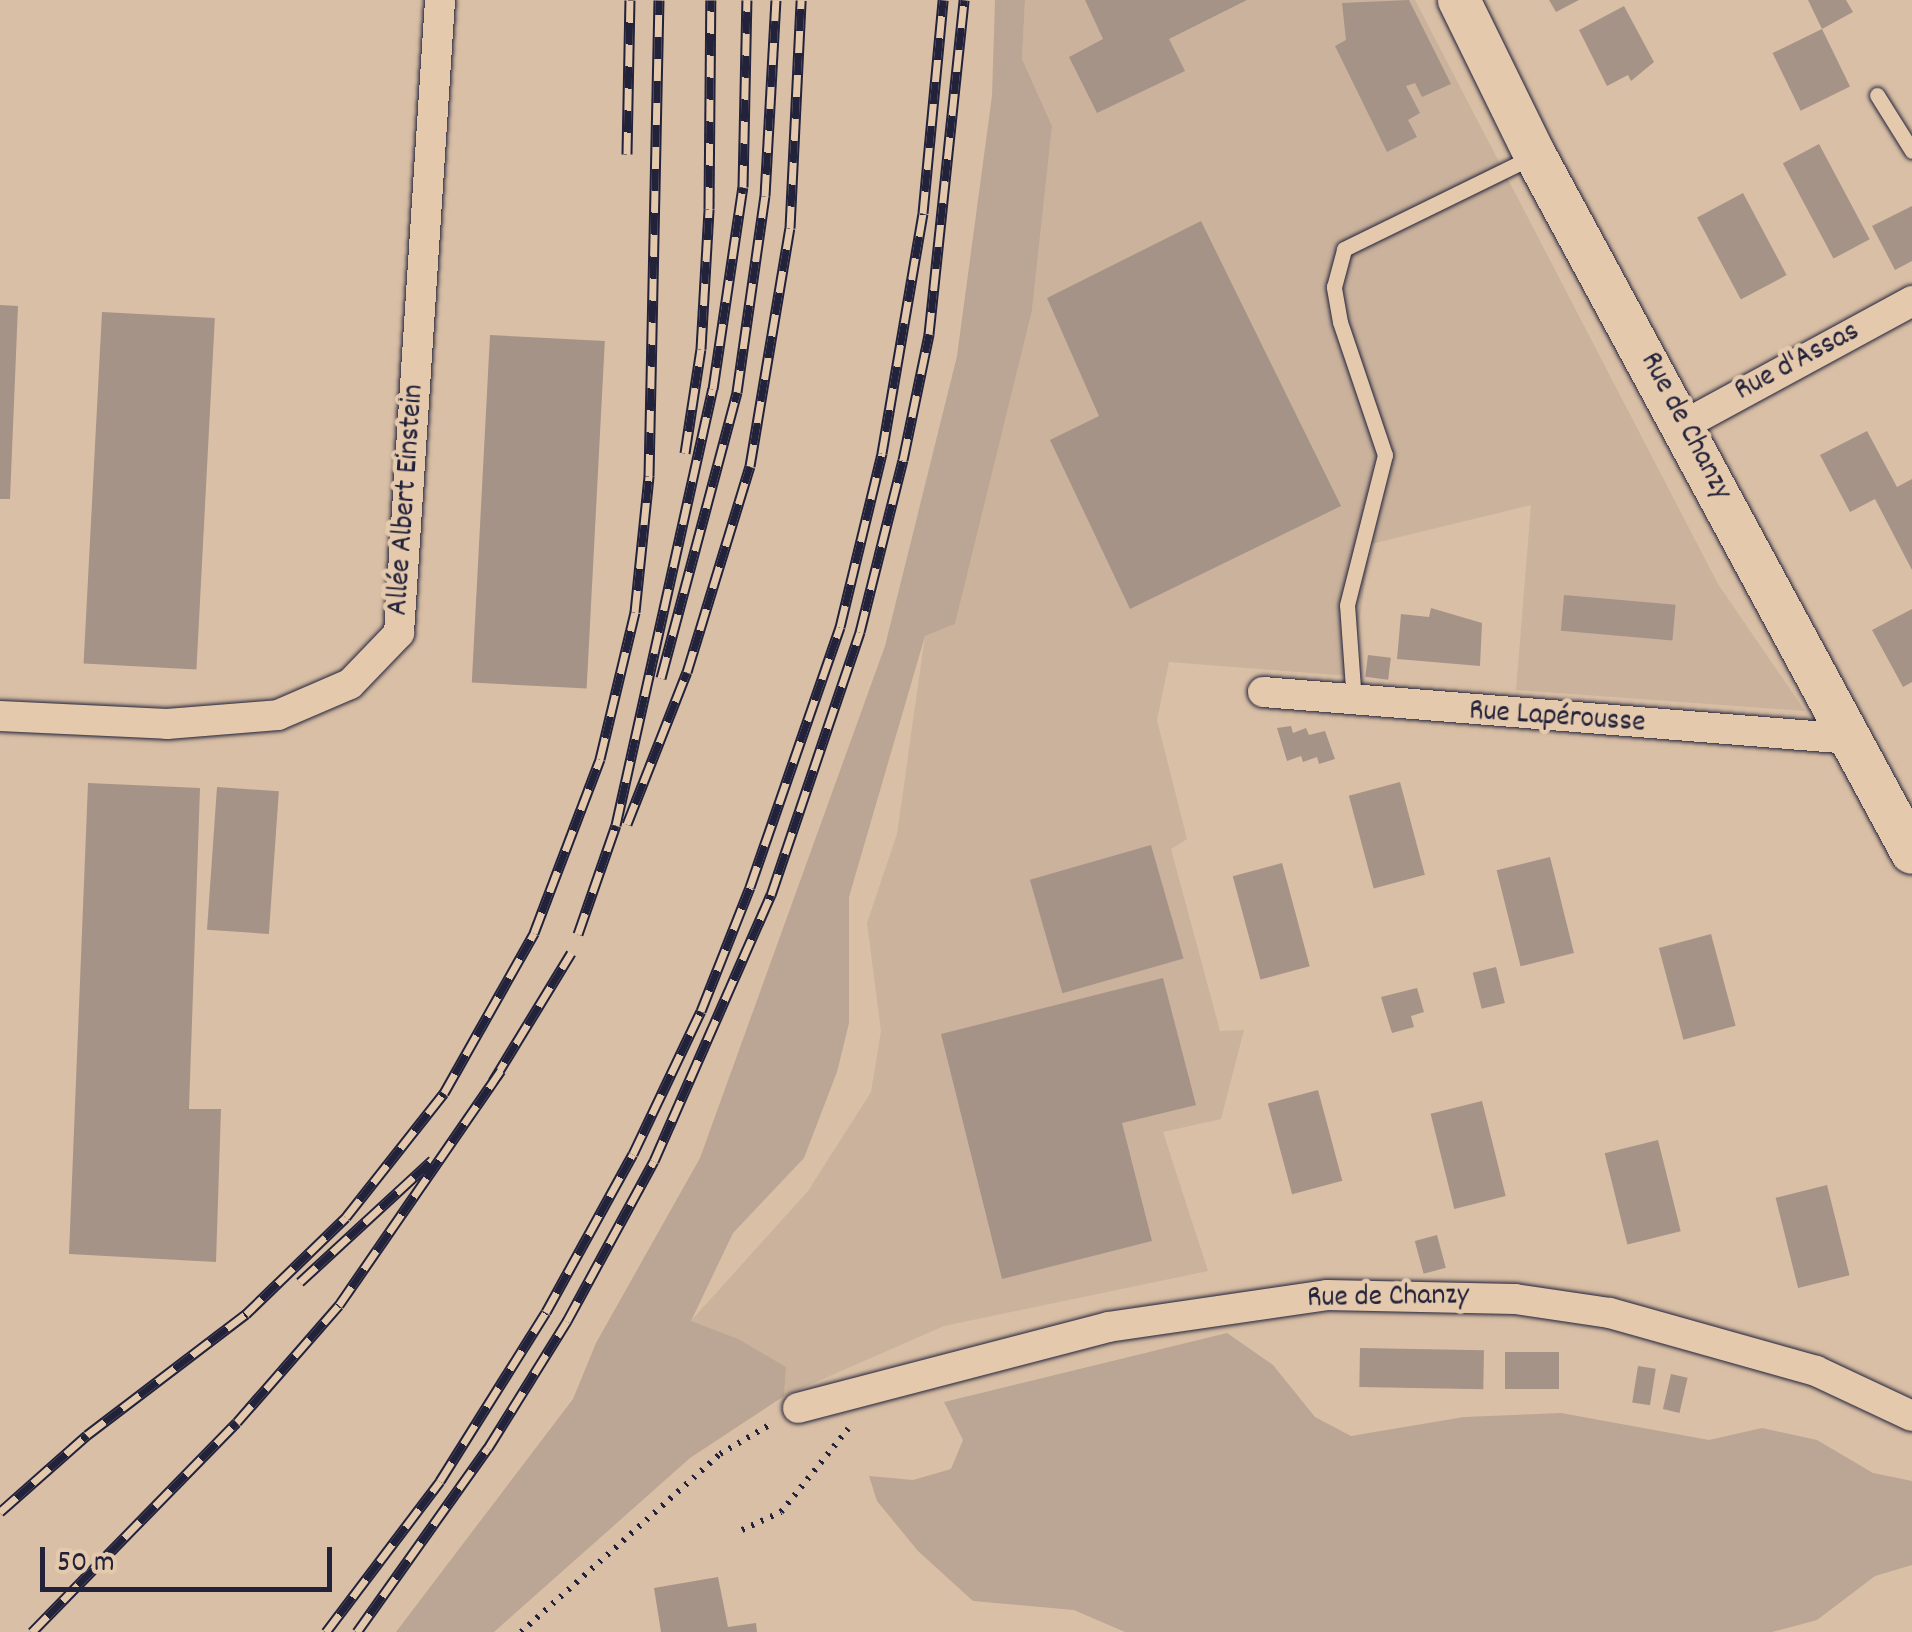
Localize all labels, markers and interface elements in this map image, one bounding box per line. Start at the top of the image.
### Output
street label: Rue d'Assas [1730,315,1866,411]
street label: Rue de Chanzy [1630,347,1738,507]
street label: Allée Albert Einstein [382,383,434,617]
street label: Rue Lapérousse [1468,695,1646,743]
street label: Rue de Chanzy [1307,1280,1469,1318]
scale bar [45,1527,338,1589]
text: 50 m [57,1543,115,1586]

